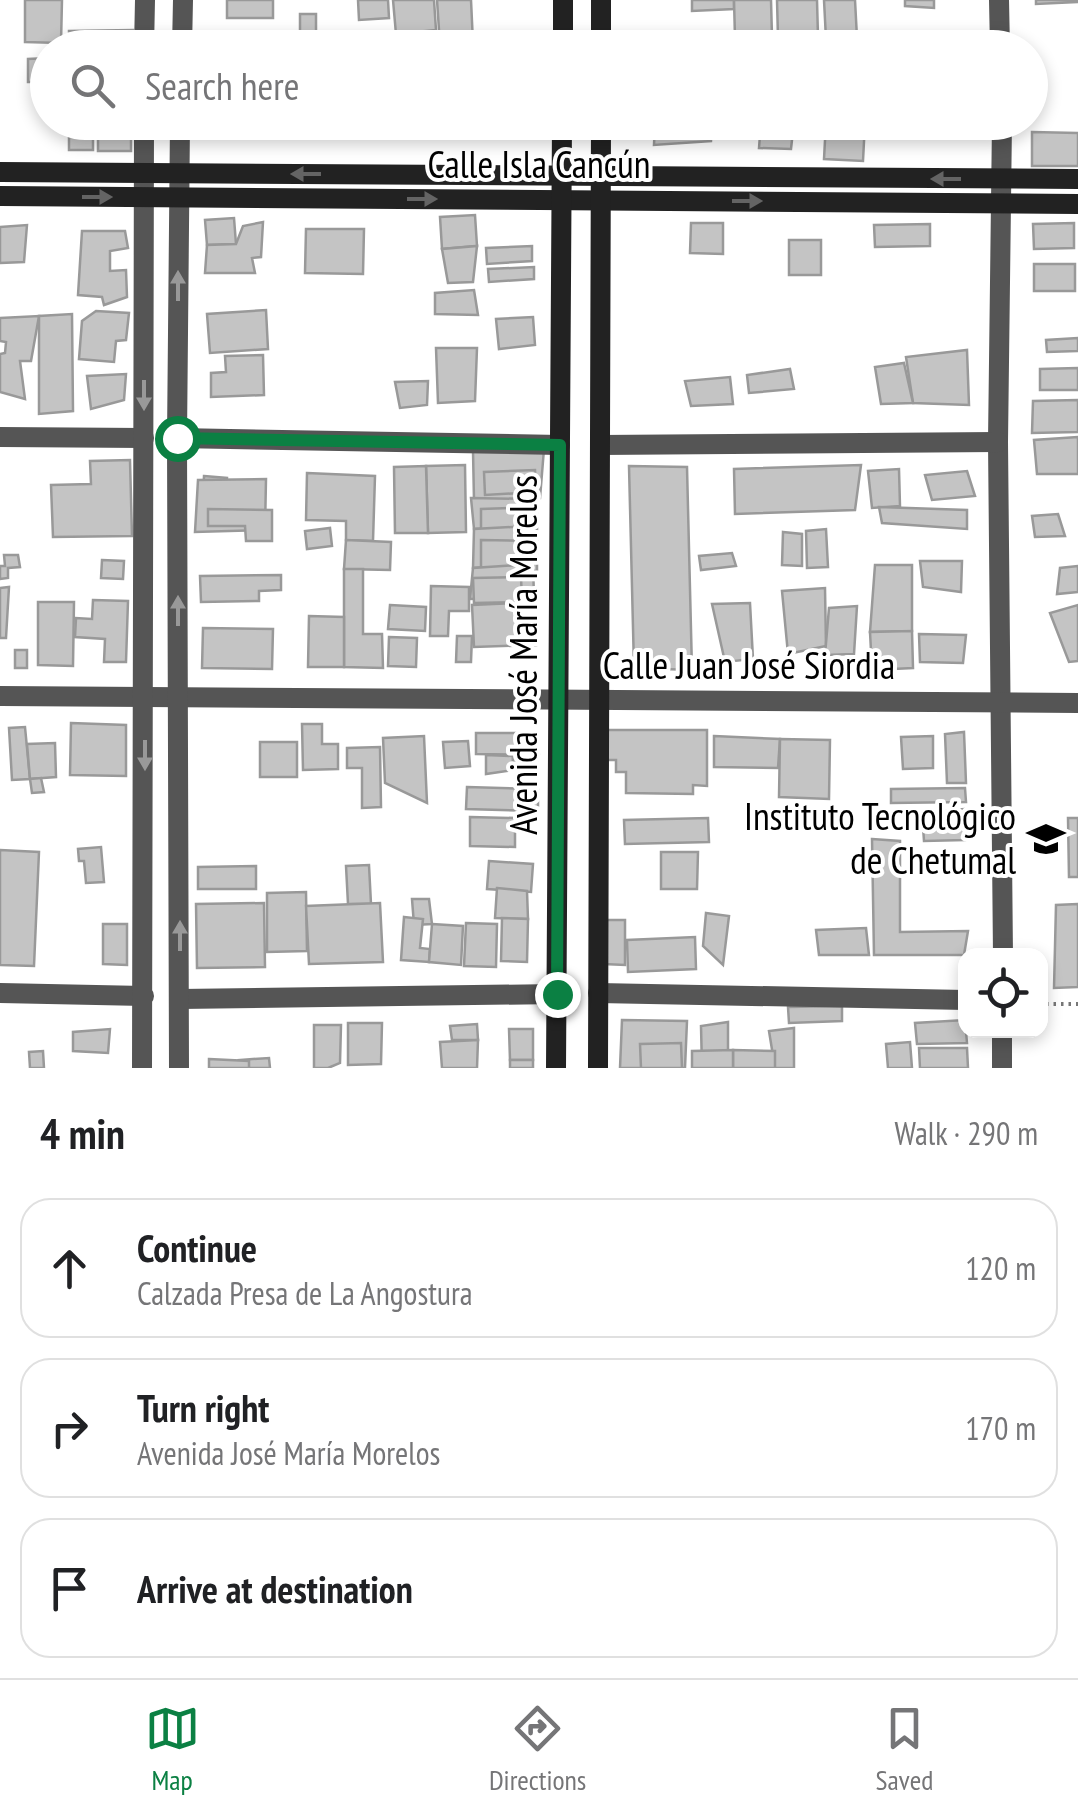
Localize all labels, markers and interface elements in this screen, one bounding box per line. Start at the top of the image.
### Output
search box [30,30,1048,140]
icon: search [65,58,120,113]
text: Search here [145,61,299,110]
street label: Calle Isla Cancún [428,139,650,188]
one-way arrow [289,166,321,182]
one-way arrow [929,170,961,186]
one-way arrow [82,189,114,205]
one-way arrow [407,191,439,207]
one-way arrow [732,194,764,210]
one-way arrow [170,269,186,301]
one-way arrow [136,379,152,411]
route start [155,416,201,462]
street label: Avenida José María Morelos [498,475,547,835]
one-way arrow [170,594,186,626]
street label: Calle Juan José Siordia [603,640,895,689]
one-way arrow [137,739,153,771]
place label: Instituto Tecnológico de Chetumal [744,791,1016,884]
school or university icon: Instituto Tecnológico de Chetumal [1025,818,1067,860]
one-way arrow [172,919,188,951]
map controls [958,948,1048,1038]
button: locate [958,948,1048,1038]
route end [535,972,581,1018]
text: 4 min [40,1106,125,1161]
text: Walk · 290 m [894,1112,1038,1154]
text: Continue [137,1223,257,1272]
icon: ahead [42,1241,97,1296]
text: 120 m [965,1247,1036,1289]
text: Calzada Presa de La Angostura [137,1272,473,1314]
text: Turn right [137,1383,269,1432]
icon: right [42,1401,97,1456]
text: 170 m [965,1407,1036,1449]
text: Avenida José María Morelos [137,1432,440,1474]
icon: arrive [42,1561,97,1616]
text: Arrive at destination [137,1564,413,1613]
tab: Map [145,1701,200,1798]
tab: Directions [489,1701,586,1798]
tab: Saved [876,1701,933,1798]

